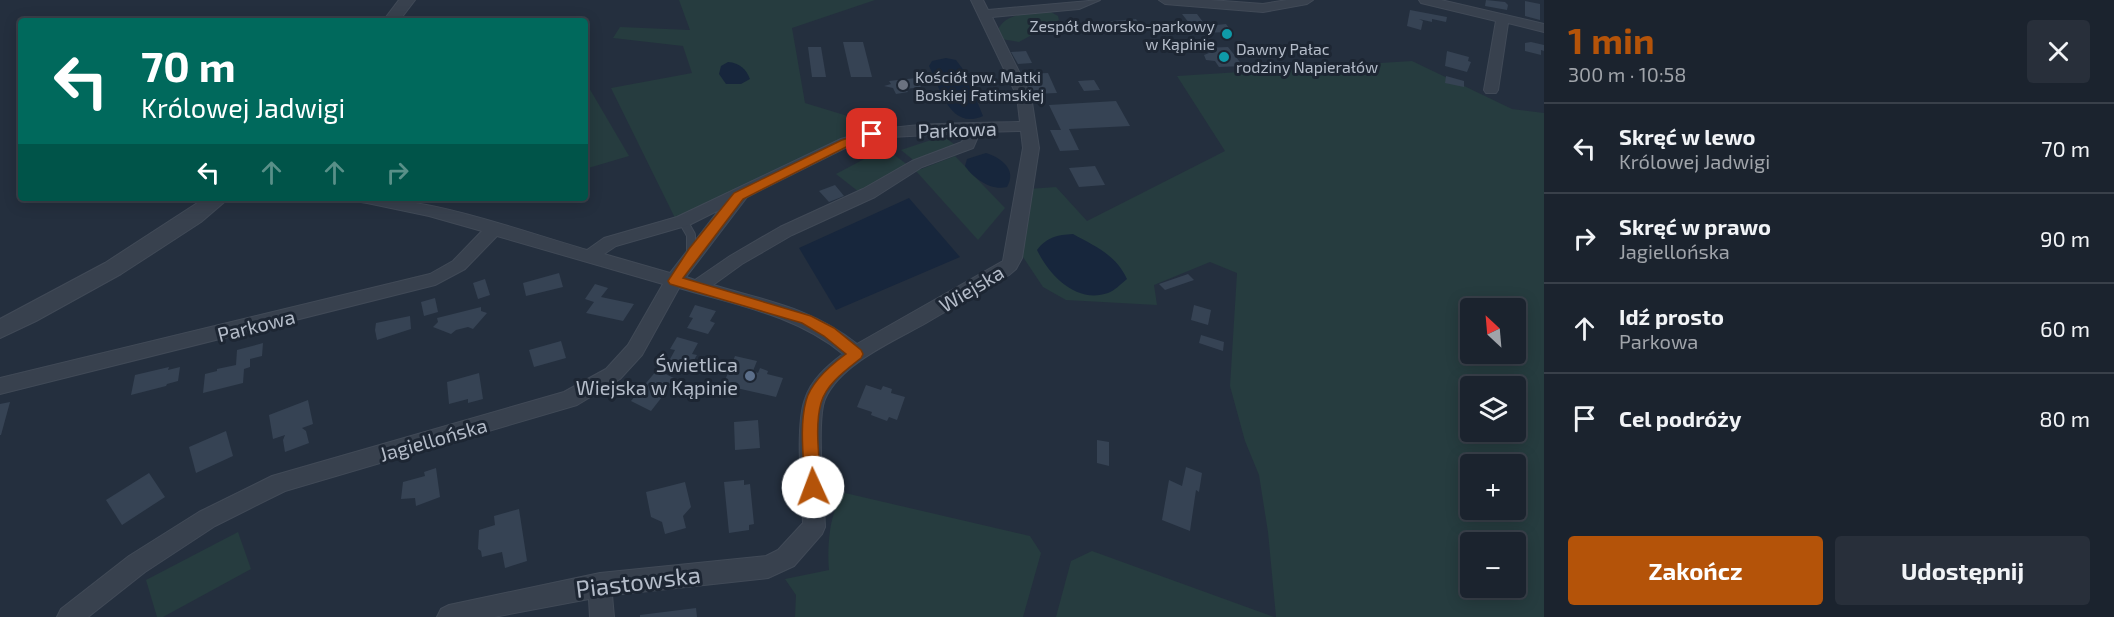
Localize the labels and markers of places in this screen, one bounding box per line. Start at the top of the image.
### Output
place label: Zespół dworsko-parkowy w Kąpinie [1029,16,1216,53]
marker: Zespół dworsko-parkowy w Kąpinie [1220,27,1234,41]
place label: Dawny Pałac rodziny Napierałów [1236,39,1378,76]
marker: Dawny Pałac rodziny Napierałów [1217,50,1231,64]
place label: Kościół pw. Matki Boskiej Fatimskiej [915,67,1044,105]
marker: Kościół pw. Matki Boskiej Fatimskiej [896,78,910,92]
pin [846,108,897,159]
place label: Świetlica Wiejska w Kąpinie [576,352,738,399]
marker: Świetlica Wiejska w Kąpinie [743,369,757,383]

